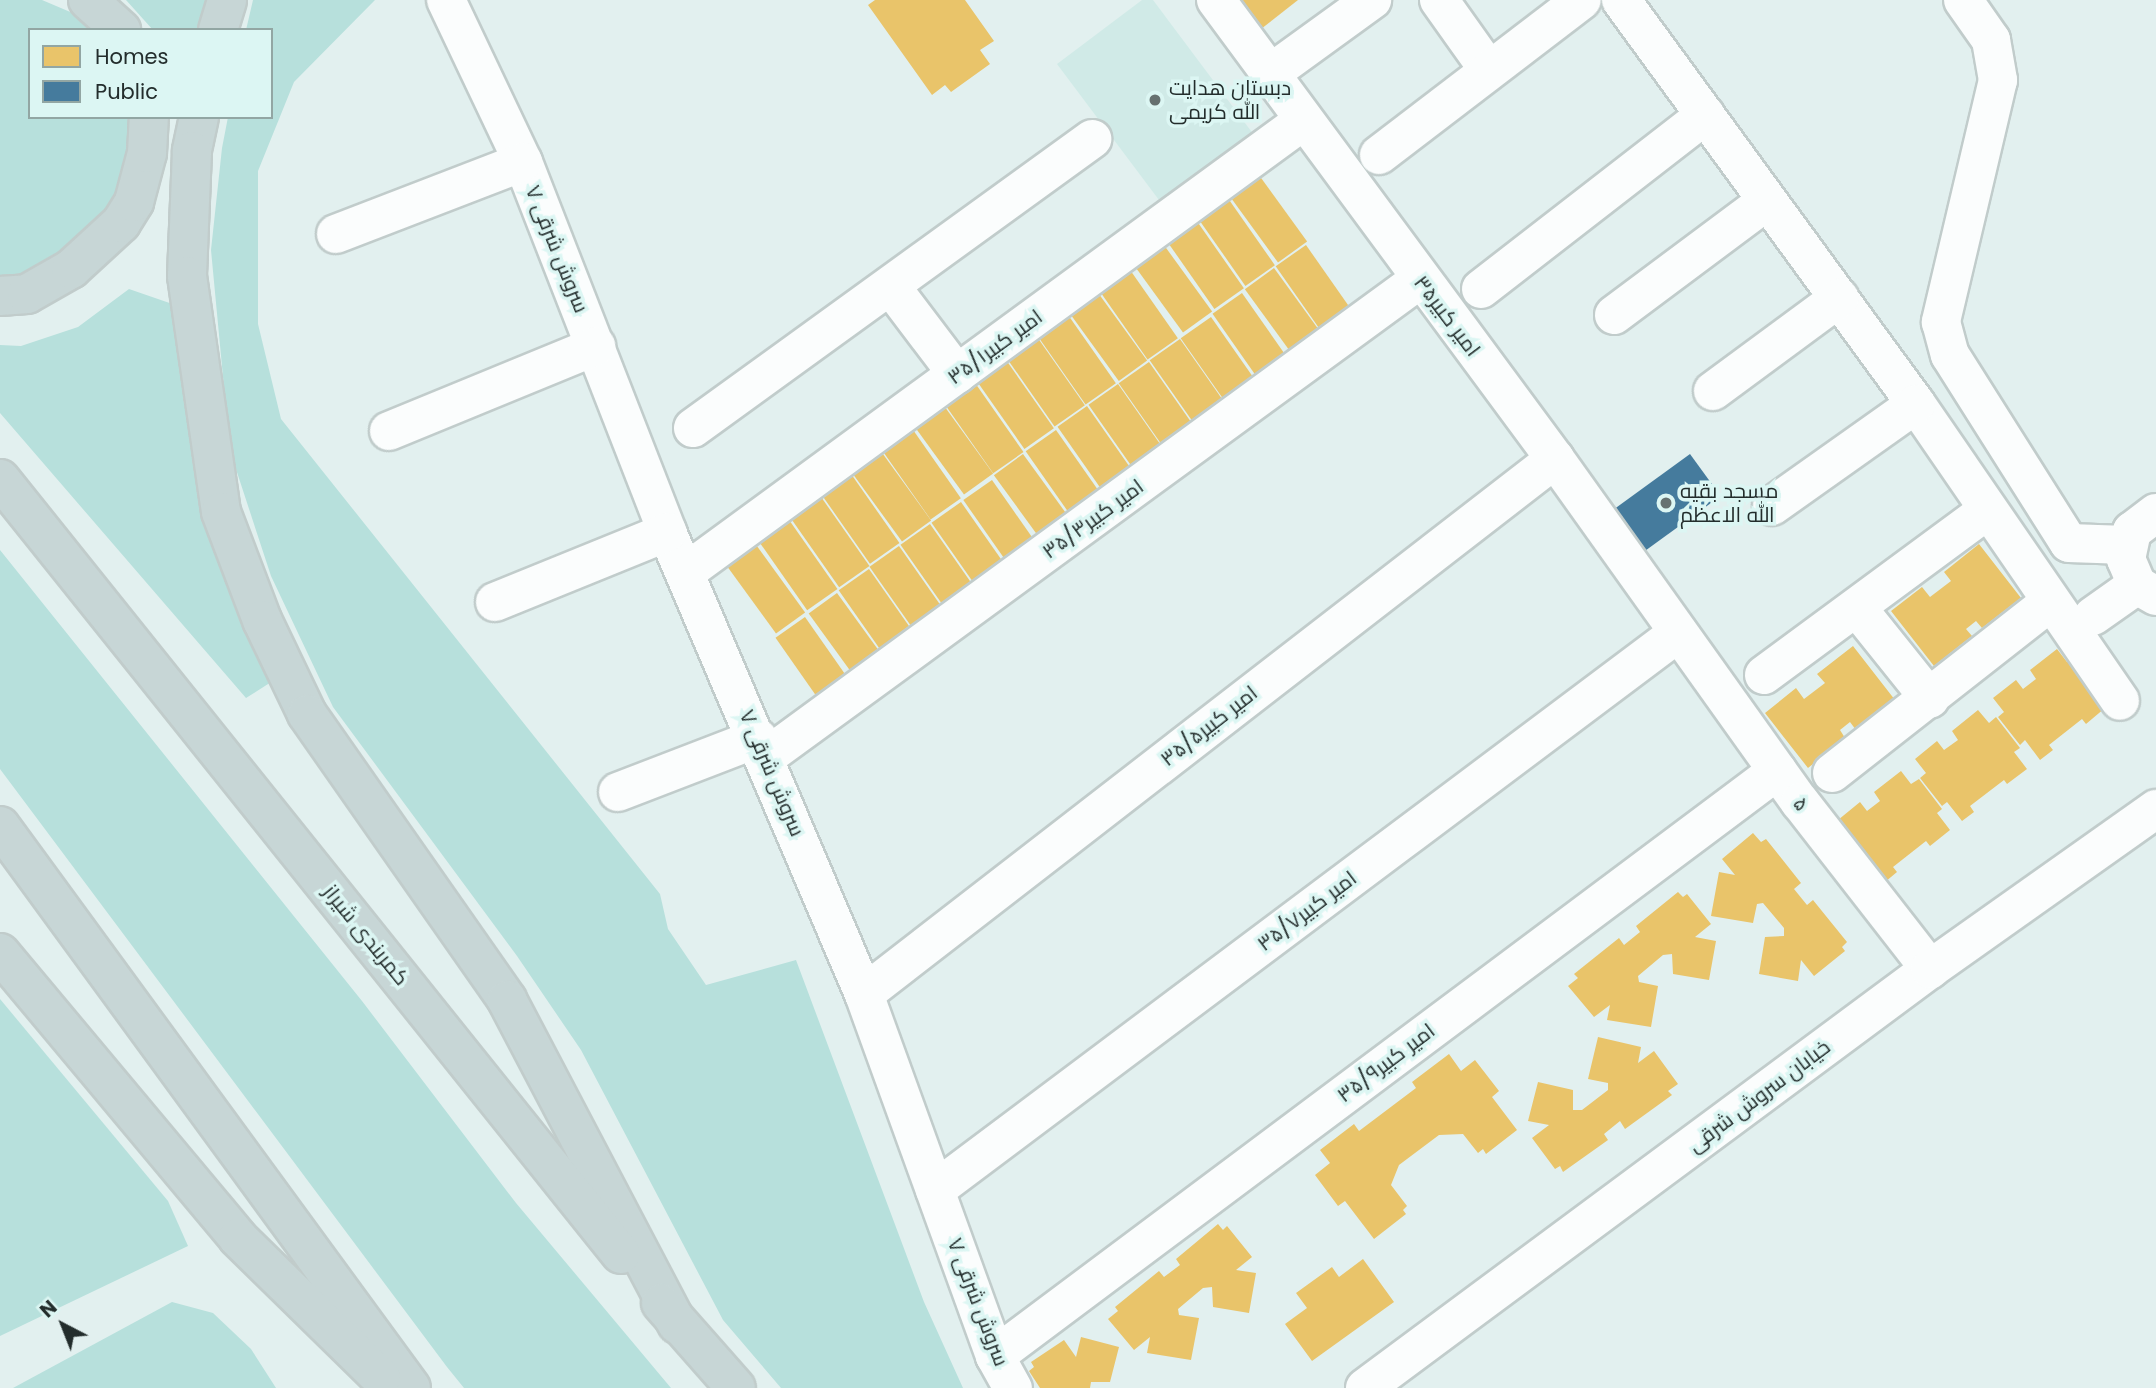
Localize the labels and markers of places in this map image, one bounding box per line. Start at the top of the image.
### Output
place label: دبستان هدایت الله کریمی [1169,75,1291,125]
marker: دبستان هدایت الله کریمی [1147,92,1163,108]
place label: مسجد بقیه الله الاعظم [1680,478,1778,528]
marker: مسجد بقیه الله الاعظم [1658,495,1674,511]

